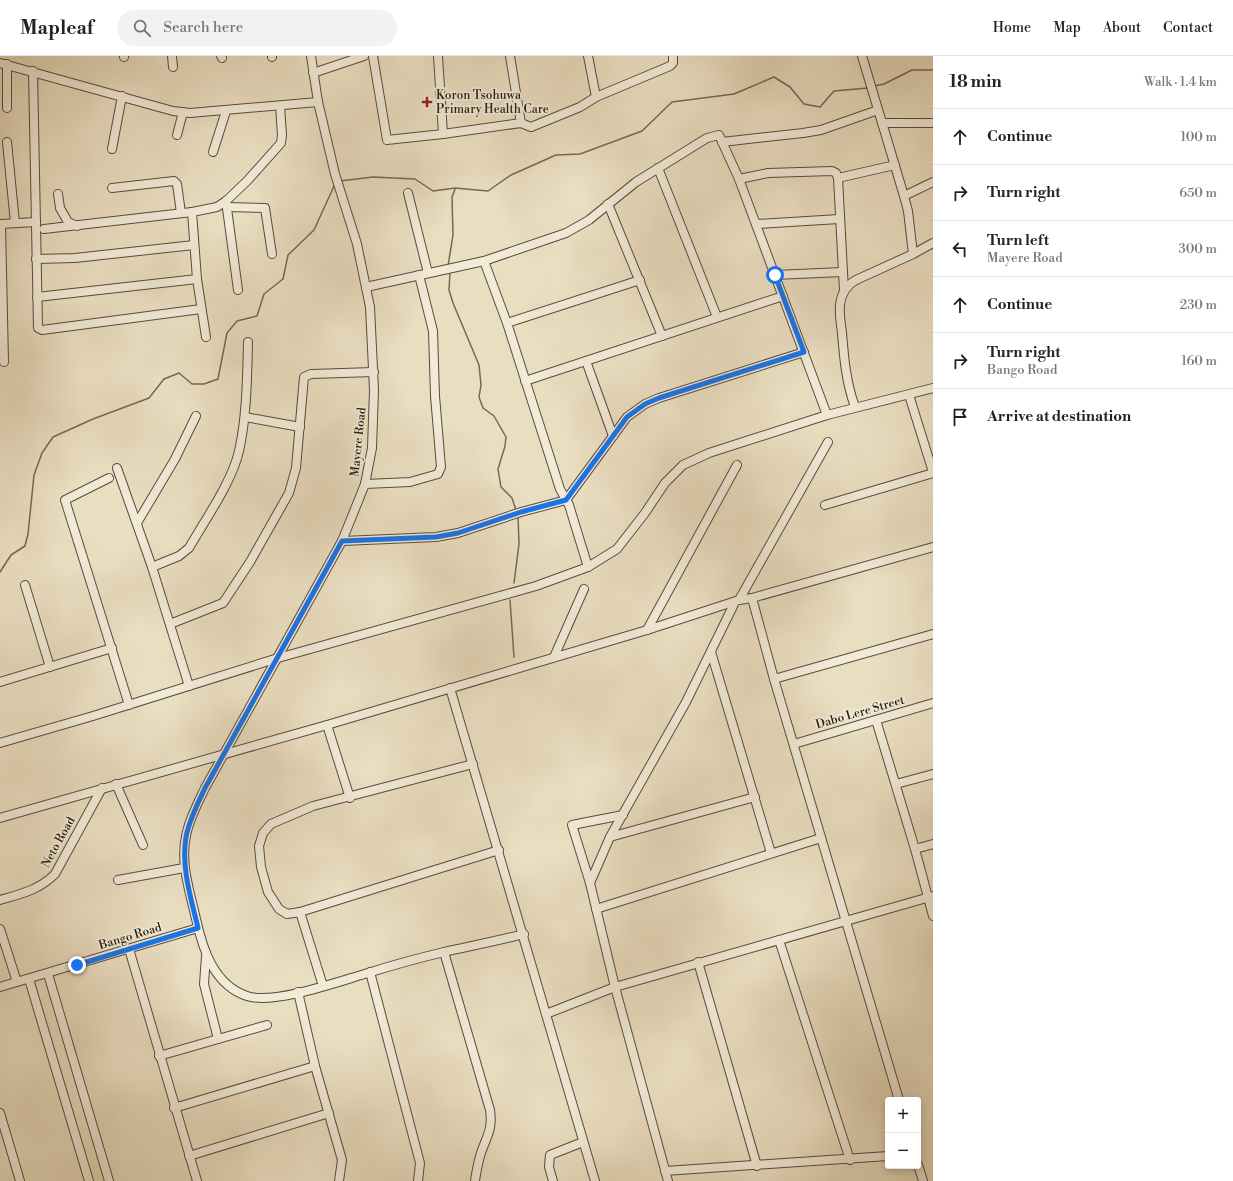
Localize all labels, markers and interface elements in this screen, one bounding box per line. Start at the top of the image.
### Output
search box [117,10,397,46]
text: Mapleaf [20,16,93,40]
icon: search [131,17,153,39]
text: Search here [163,18,243,37]
text: Home [993,19,1031,37]
text: Map [1053,19,1081,37]
text: About [1103,19,1141,37]
text: Contact [1163,19,1213,37]
text: 18 min [949,71,1002,93]
text: Walk · 1.4 km [1144,74,1217,90]
place label: Koron Tsohuwa Primary Health Care [436,88,549,117]
marker: Koron Tsohuwa Primary Health Care [421,96,433,108]
icon: ahead [949,126,971,148]
text: Continue [987,127,1052,146]
text: 100 m [1181,129,1217,145]
icon: right [949,182,971,204]
text: Turn right [987,183,1061,202]
text: 650 m [1179,185,1217,201]
text: Turn left [987,231,1049,250]
icon: left [949,238,971,260]
text: 300 m [1179,241,1217,257]
text: Mayere Road [987,250,1063,266]
route start [766,266,784,284]
icon: ahead [949,294,971,316]
text: Continue [987,295,1052,314]
text: 230 m [1180,297,1217,313]
text: Turn right [987,343,1061,362]
icon: right [949,350,971,372]
text: 160 m [1181,353,1217,369]
text: Bango Road [987,362,1057,378]
street label: Mayere Road [347,406,370,478]
icon: arrive [949,406,971,428]
text: Arrive at destination [987,407,1131,426]
street label: Dabo Lere Street [814,692,907,732]
street label: Neto Road [38,814,79,870]
street label: Bango Road [96,920,164,953]
route end [68,956,86,974]
map controls [885,1097,921,1169]
button: + [885,1097,921,1133]
button: − [885,1133,921,1169]

